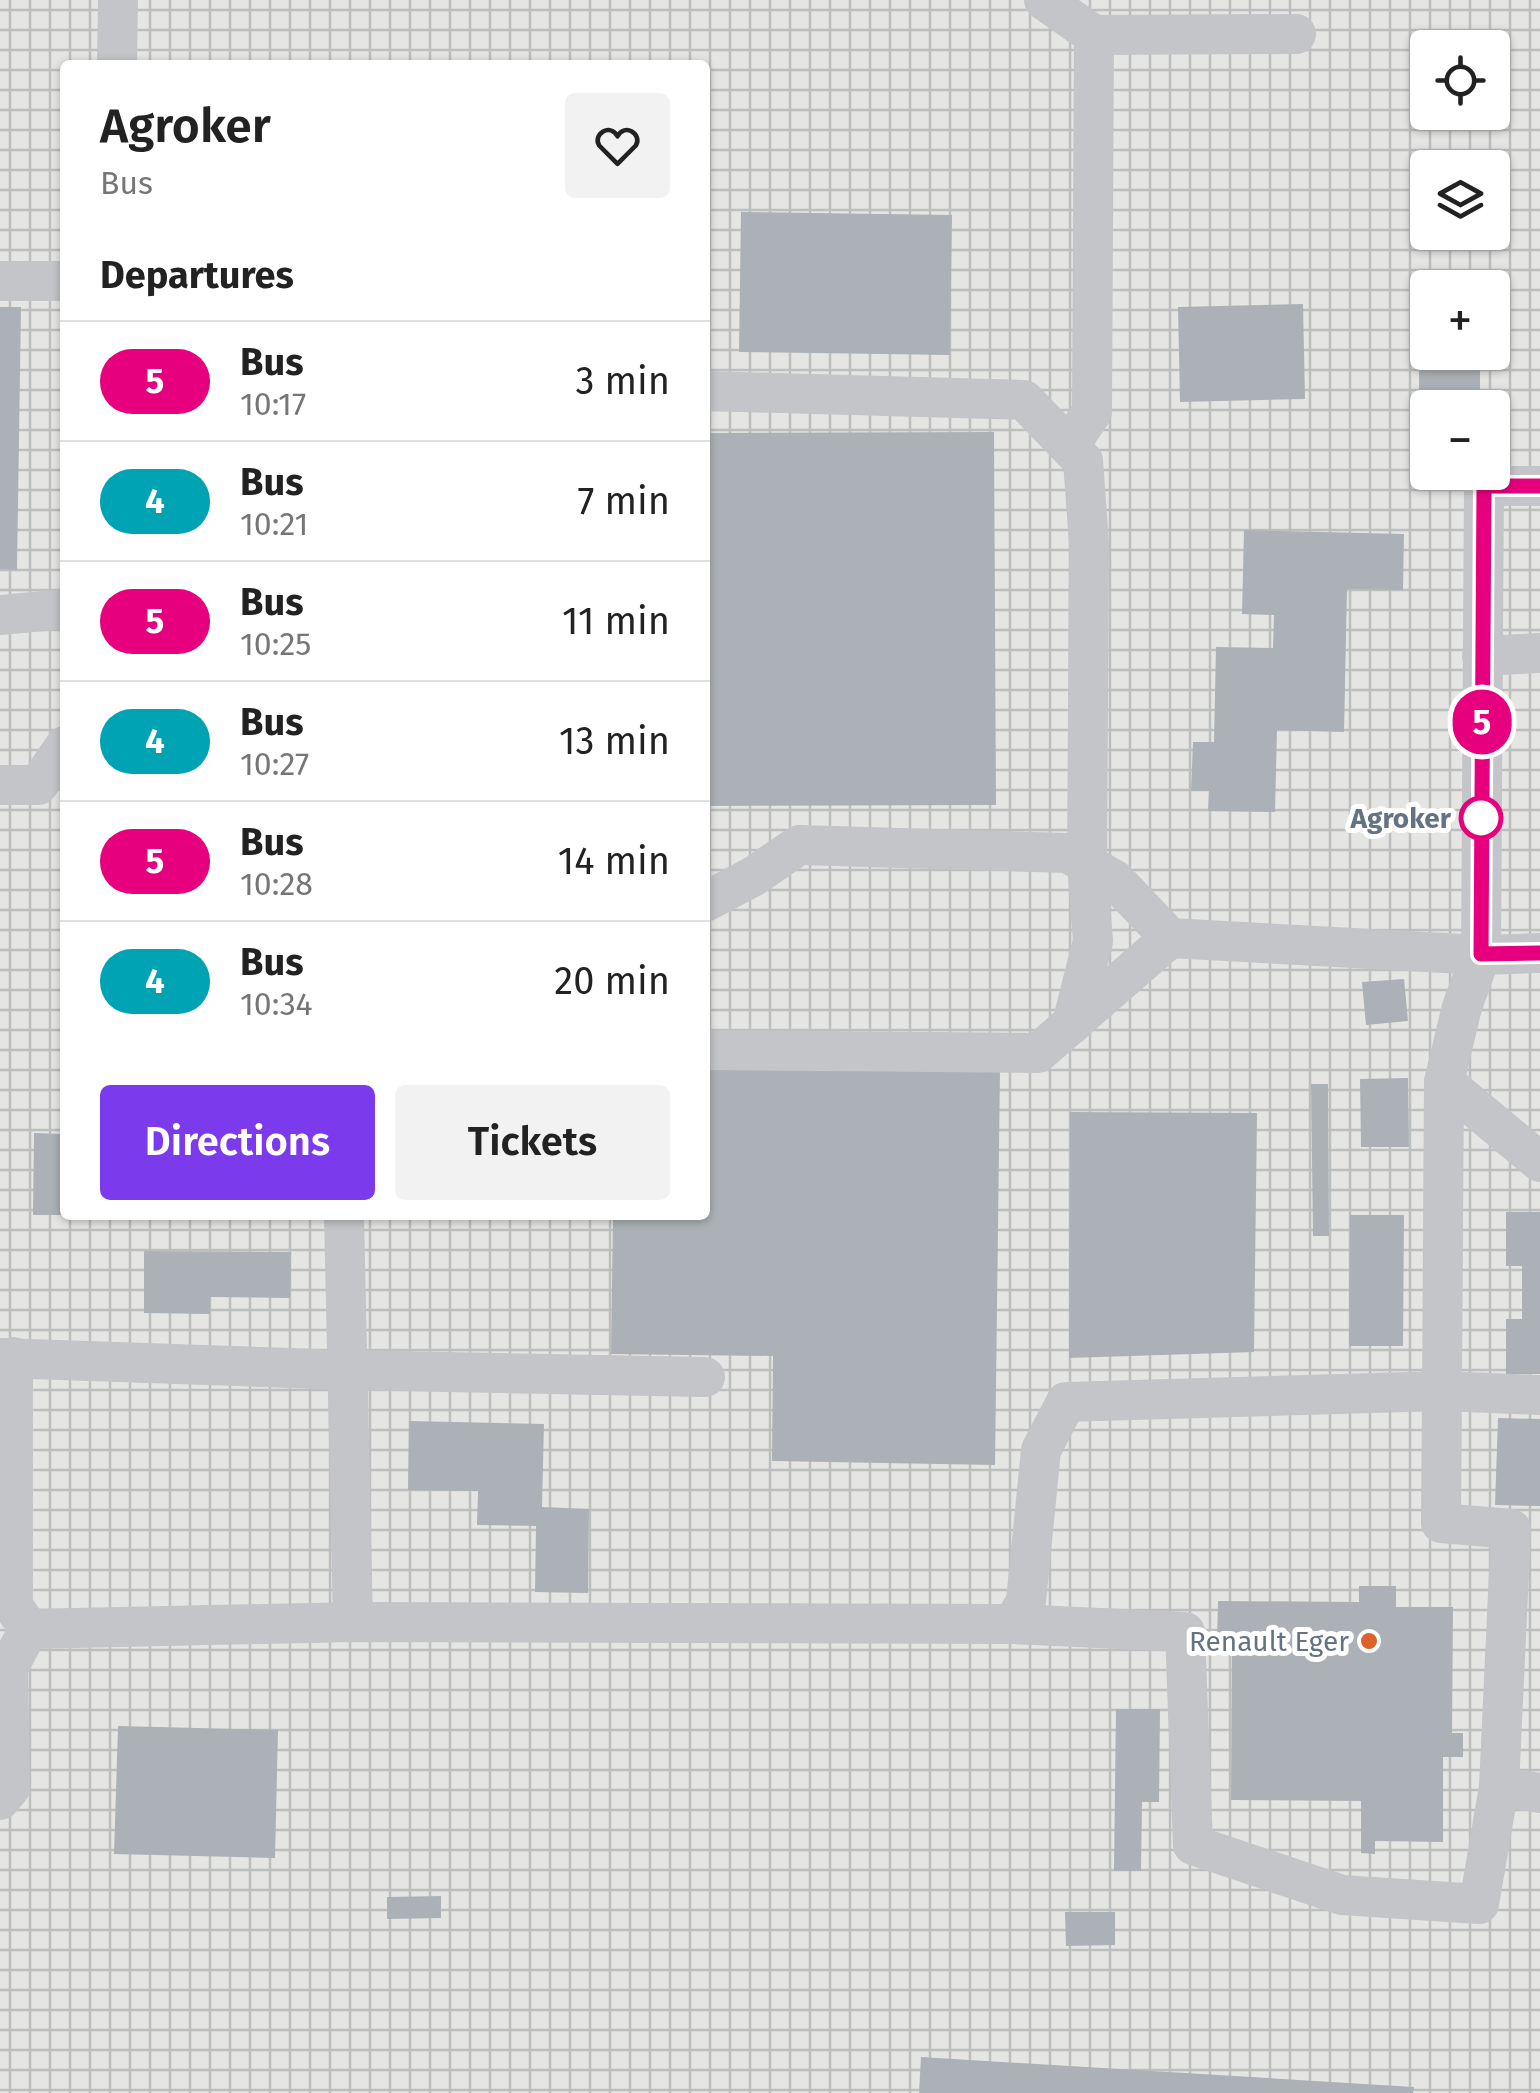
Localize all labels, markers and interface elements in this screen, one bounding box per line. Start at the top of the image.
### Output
map controls [1410,30,1510,490]
button: locate [1410,30,1510,130]
button: heart [565,93,670,198]
text: Agroker [100,97,271,155]
button: layers [1410,150,1510,250]
text: Bus [100,164,153,202]
text: Departures [100,252,294,298]
button: + [1410,270,1510,370]
text: Bus [240,339,304,385]
text: 3 min [575,358,670,404]
text: 5 [146,360,164,402]
text: 10:17 [240,385,306,423]
button: − [1410,390,1510,490]
text: Bus [240,459,304,505]
text: 7 min [578,478,670,524]
text: 4 [145,480,165,522]
text: 10:21 [240,505,308,543]
text: Bus [240,579,304,625]
text: 11 min [562,598,670,644]
text: 5 [146,600,164,642]
text: 10:25 [240,625,311,663]
line badge: 5 [1450,690,1514,754]
text: Bus [240,699,304,745]
text: 5 [1473,701,1491,743]
text: 13 min [559,718,670,764]
text: 4 [145,720,165,762]
text: 10:27 [240,745,309,783]
marker: Agroker [1460,797,1502,839]
place label: Agroker [1350,802,1452,835]
text: Bus [240,819,304,865]
text: 14 min [558,838,670,884]
text: 5 [146,840,164,882]
text: 10:28 [240,865,313,903]
text: Bus [240,939,304,985]
text: 20 min [554,958,670,1004]
text: 4 [145,960,165,1002]
text: 10:34 [240,985,313,1023]
button: Directions [100,1085,375,1200]
button: Tickets [395,1085,670,1200]
place label: Renault Eger [1189,1625,1349,1658]
marker: Renault Eger [1358,1630,1380,1652]

